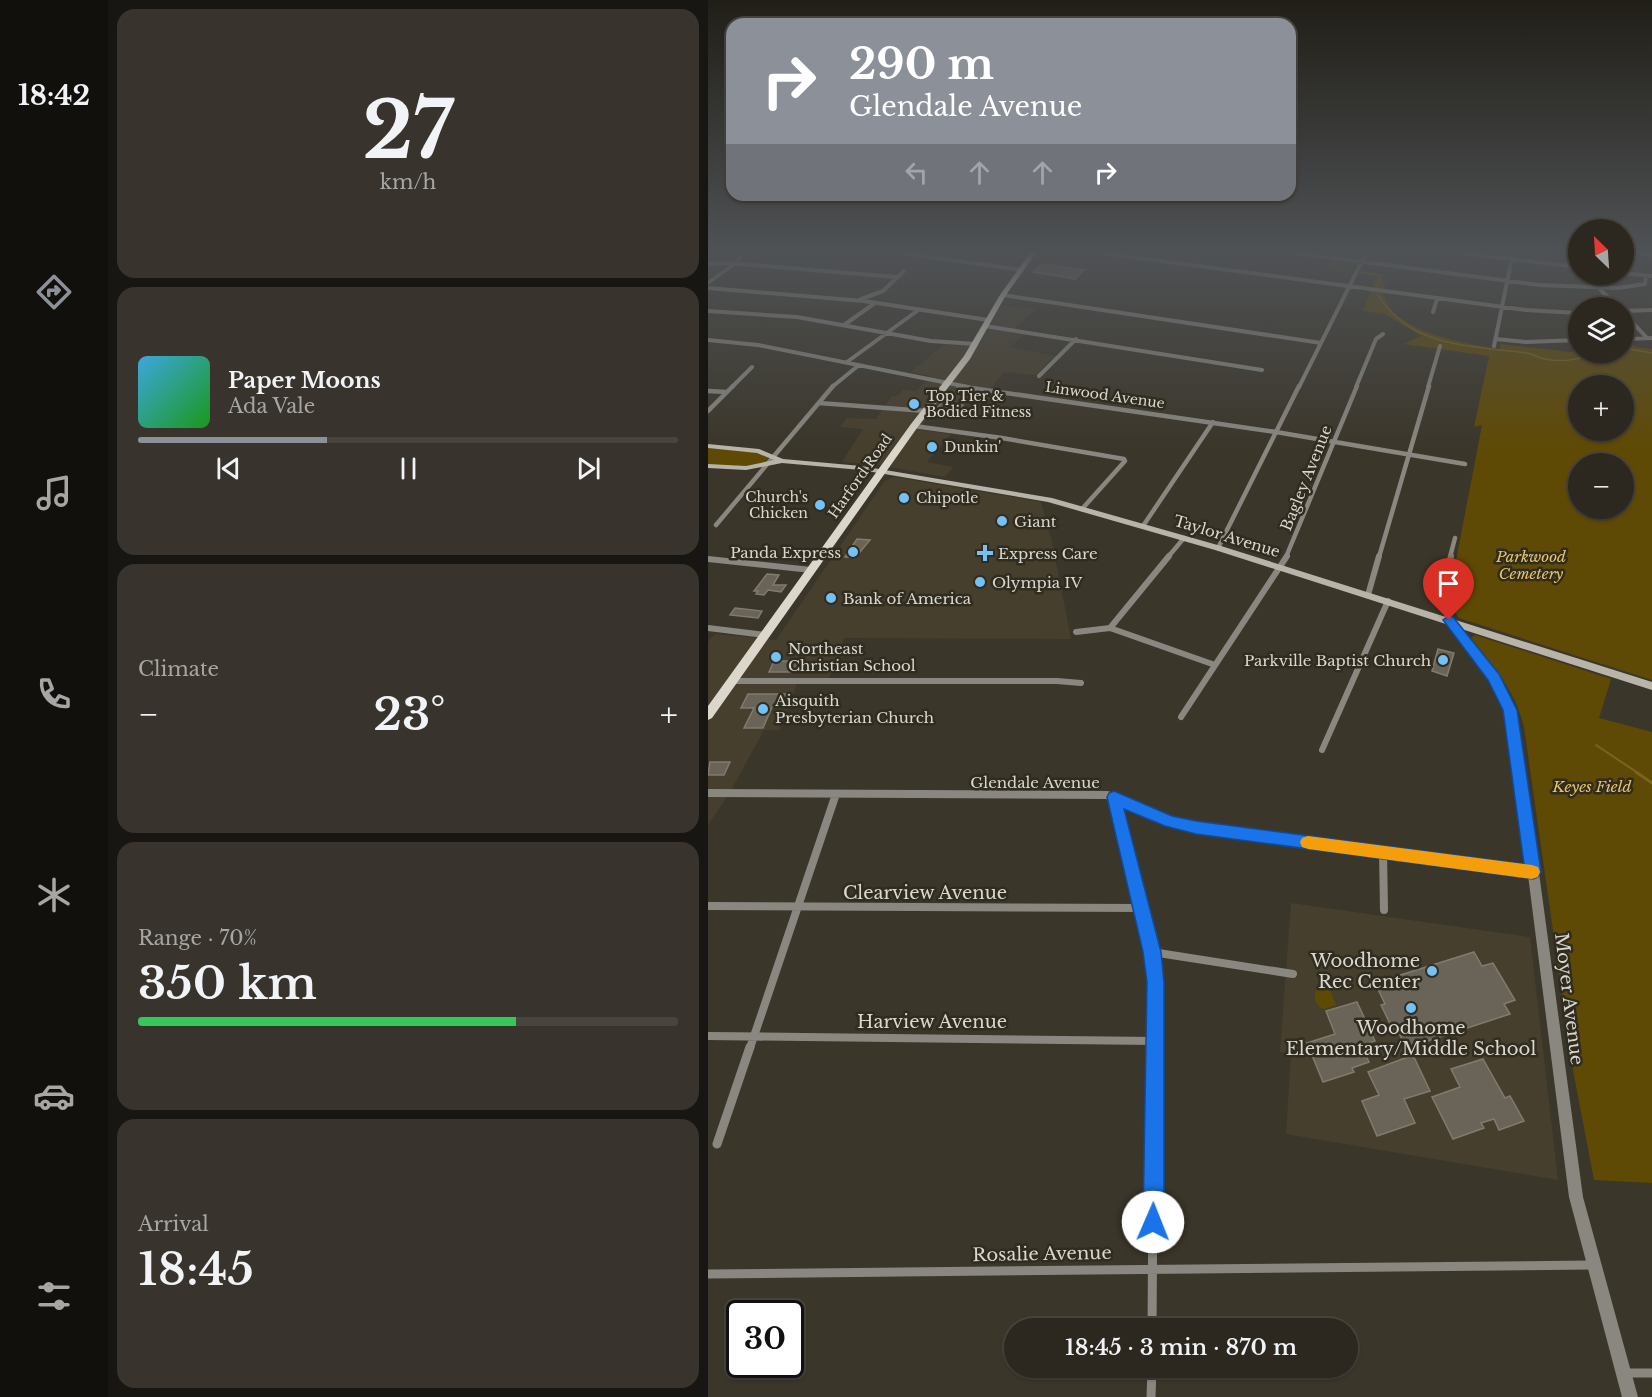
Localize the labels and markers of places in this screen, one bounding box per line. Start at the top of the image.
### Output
place label: Top Tier & Bodied Fitness [926,387,1031,421]
marker: Top Tier & Bodied Fitness [907,397,921,411]
place label: Dunkin' [944,438,1001,456]
marker: Dunkin' [925,440,939,454]
place label: Church's Chicken [745,488,808,522]
place label: Chipotle [916,489,978,507]
marker: Chipotle [897,491,911,505]
marker: Church's Chicken [813,498,827,512]
place label: Giant [1014,512,1057,531]
marker: Giant [995,514,1009,528]
place label: Panda Express [730,543,841,562]
marker: Express Care [976,544,994,562]
place label: Express Care [998,544,1098,563]
marker: Panda Express [846,545,860,559]
pin [1423,558,1474,620]
place label: Olympia IV [992,573,1082,592]
marker: Olympia IV [973,575,987,589]
place label: Bank of America [843,589,972,608]
marker: Bank of America [824,591,838,605]
place label: Northeast Christian School [788,639,916,675]
marker: Northeast Christian School [769,650,783,664]
place label: Parkville Baptist Church [1244,651,1431,670]
marker: Parkville Baptist Church [1436,653,1450,667]
place label: Aisquith Presbyterian Church [774,691,934,727]
marker: Aisquith Presbyterian Church [756,702,770,716]
place label: Woodhome Rec Center [1310,950,1420,993]
marker: Woodhome Rec Center [1425,964,1439,978]
marker: Woodhome Elementary/Middle School [1404,1001,1418,1015]
place label: Woodhome Elementary/Middle School [1286,1017,1536,1060]

